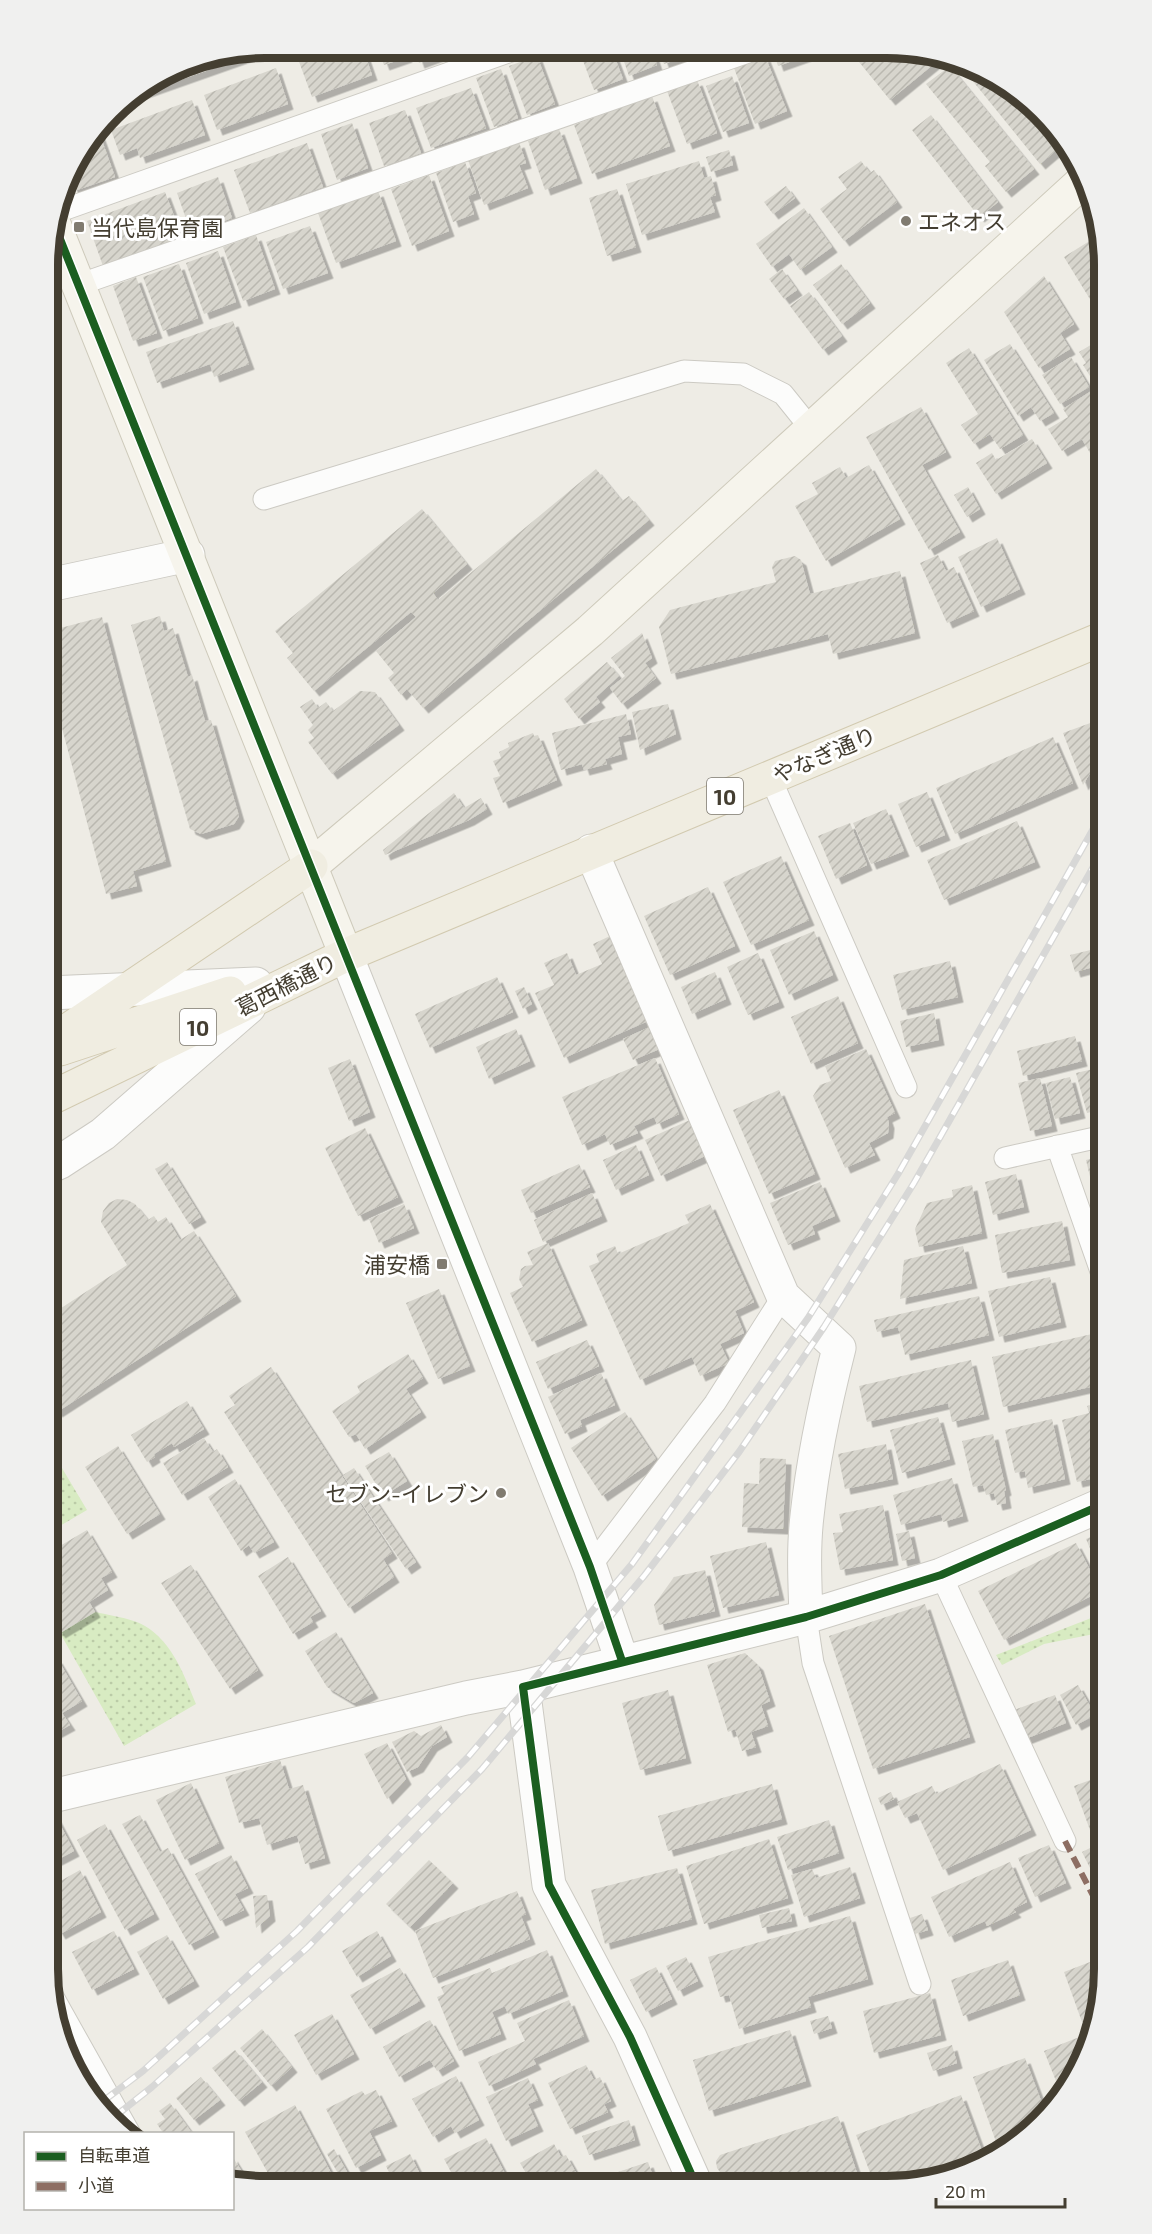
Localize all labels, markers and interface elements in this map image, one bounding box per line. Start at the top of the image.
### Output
place label: エネオス [918,208,1006,234]
place label: 当代島保育園 [91,214,223,240]
marker: エネオス [899,214,913,228]
marker: 当代島保育園 [72,220,86,234]
street label: やなぎ通り [768,721,880,787]
road number: 10 [707,778,743,814]
street label: 葛西橋通り [231,947,341,1021]
road number: 10 [180,1009,216,1045]
place label: 浦安橋 [364,1251,430,1277]
marker: 浦安橋 [435,1257,449,1271]
place label: セブン-イレブン [325,1480,489,1506]
marker: セブン-イレブン [494,1486,508,1500]
legend [24,2132,234,2210]
text: 自転車道 [78,2144,150,2166]
scale bar [936,2171,1065,2209]
text: 小道 [78,2174,114,2196]
text: 20 m [945,2180,986,2202]

